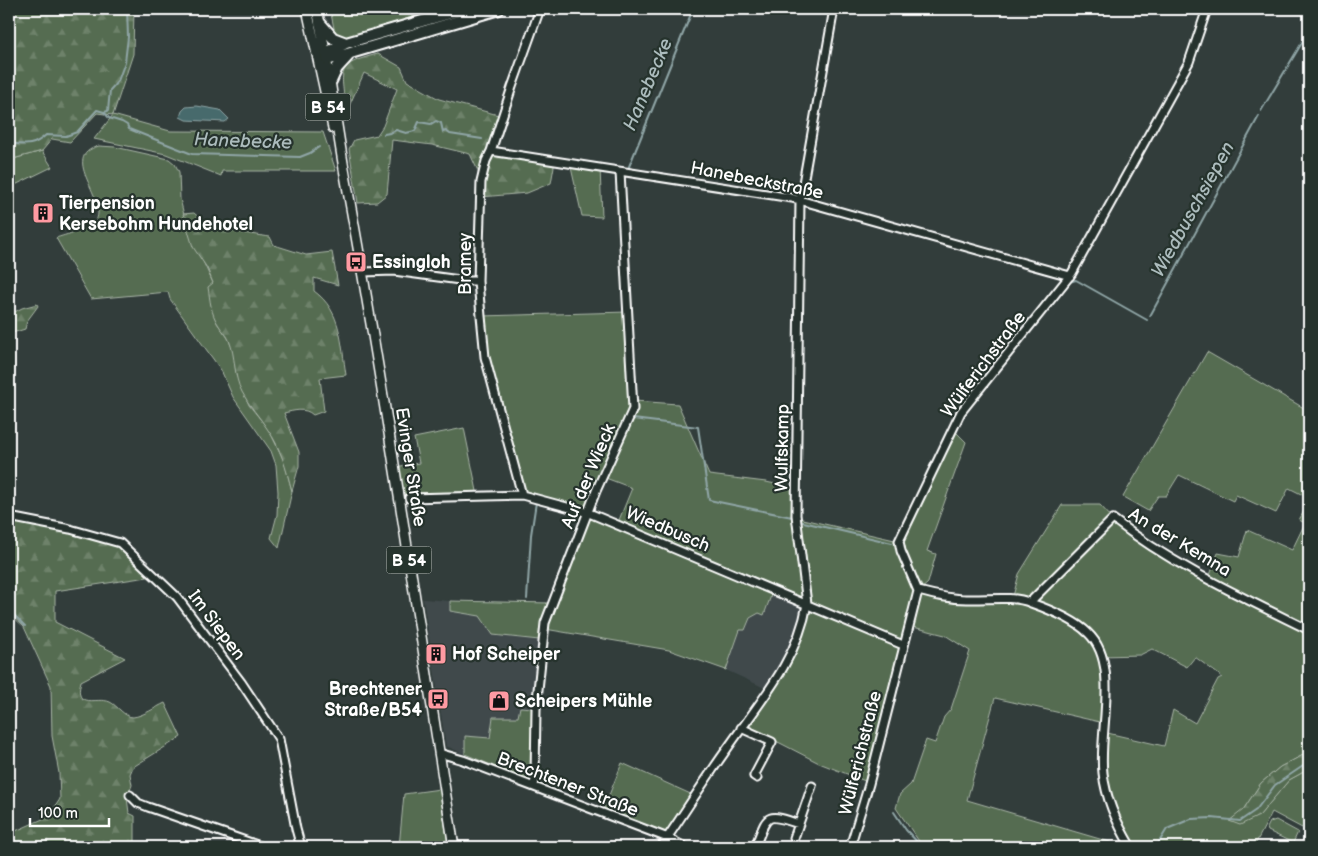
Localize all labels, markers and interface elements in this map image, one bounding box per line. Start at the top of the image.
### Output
water label: Hanebecke [619,35,678,134]
road number: B 54 [306,94,350,120]
water label: Hanebecke [194,128,292,155]
water label: Wiedbuschsiepen [1147,138,1240,281]
street label: Hanebeckstraße [689,157,825,204]
place label: Tierpension Kersebohm Hundehotel [59,193,253,235]
building icon: Tierpension Kersebohm Hundehotel [31,201,55,225]
street label: Bramey [455,232,476,295]
bus stop icon: Essingloh [344,250,368,274]
place label: Essingloh [372,252,451,273]
street label: Wülferichstraße [937,307,1030,421]
street label: Wulfskamp [771,404,794,492]
street label: Evinger Straße [391,406,430,529]
street label: Auf der Wieck [557,421,620,532]
street label: Wiedbusch [623,502,713,557]
street label: An der Kemna [1125,504,1235,581]
road number: B 54 [386,546,432,574]
street label: Im Siepen [184,586,250,664]
building icon: Hof Scheiper [424,642,448,666]
place label: Hof Scheiper [452,644,561,665]
place label: Brechtener Straße/B54 [325,679,423,721]
bus stop icon: Brechtener Straße/B54 [426,687,450,711]
street label: Wülferichstraße [835,688,886,817]
shop icon: Scheipers Mühle [487,689,511,713]
place label: Scheipers Mühle [515,691,652,712]
street label: Brechtener Straße [494,748,642,821]
scale bar [30,796,109,828]
text: 100 m [38,804,78,823]

